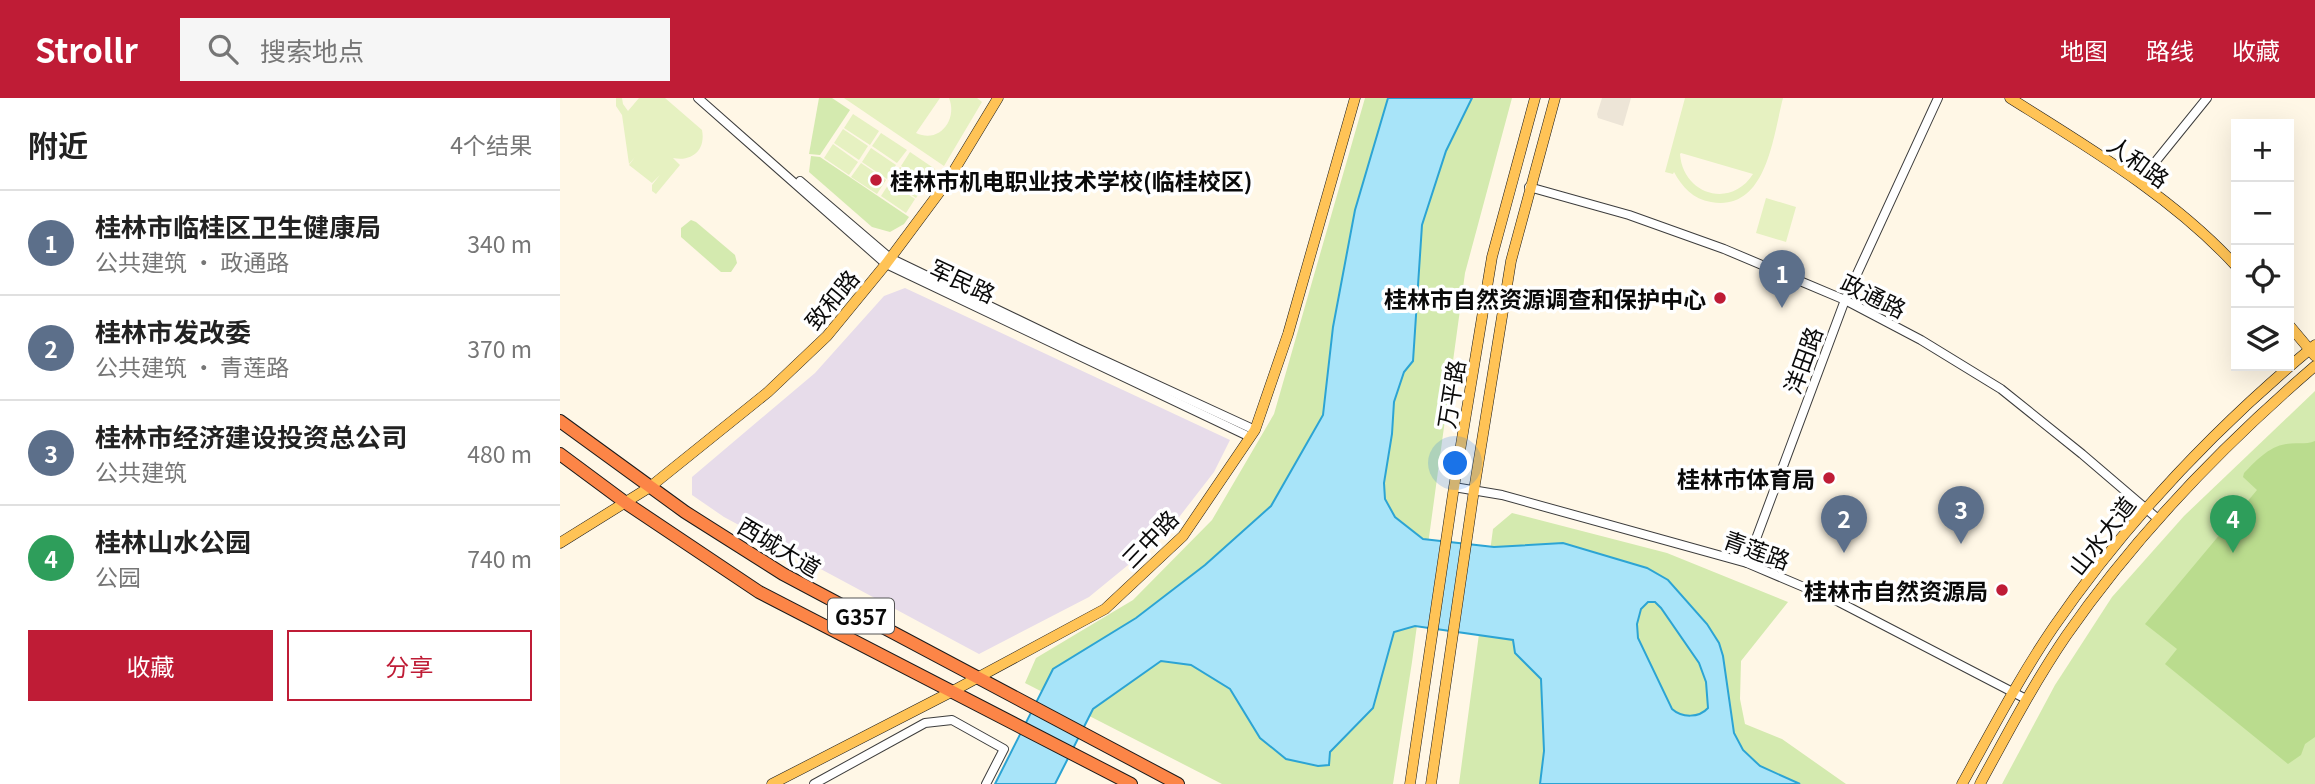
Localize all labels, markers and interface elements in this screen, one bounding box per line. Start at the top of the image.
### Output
search box [180,18,670,81]
text: Strollr [35,25,138,73]
icon: search [204,30,242,68]
text: 搜索地点 [260,31,364,68]
text: 地图 [2060,32,2108,67]
text: 路线 [2146,32,2194,67]
text: 收藏 [2232,32,2280,67]
map controls [2231,119,2294,371]
button: + [2231,119,2294,182]
text: 附近 [28,122,88,166]
text: 4个结果 [450,127,532,161]
street label: 人和路 [2101,127,2177,195]
place label: 桂林市机电职业技术学校(临桂校区) [890,163,1252,197]
marker: 桂林市机电职业技术学校(临桂校区) [868,172,884,188]
button: − [2231,182,2294,245]
text: 桂林市临桂区卫生健康局 [95,207,381,244]
text: 1 [44,226,58,260]
text: 340 m [467,226,532,260]
text: 公共建筑 · 政通路 [95,244,289,278]
button: locate [2231,245,2294,308]
street label: 军民路 [925,250,1001,310]
pin: 1 [1759,250,1805,308]
street label: 致和路 [796,262,866,336]
street label: 政通路 [1836,265,1912,325]
place label: 桂林市自然资源调查和保护中心 [1384,281,1706,315]
marker: 桂林市自然资源调查和保护中心 [1712,290,1728,306]
button: layers [2231,308,2294,371]
text: 桂林市发改委 [95,312,251,349]
street label: 洋田路 [1774,322,1830,398]
text: 2 [44,331,58,365]
text: 370 m [467,331,532,365]
text: 公共建筑 · 青莲路 [95,349,289,383]
street label: 万平路 [1428,357,1472,431]
text: 桂林市经济建设投资总公司 [95,417,407,454]
text: 3 [44,436,58,470]
text: 480 m [467,436,532,470]
your location [1438,446,1472,480]
text: 公共建筑 [95,454,187,488]
place label: 桂林市体育局 [1677,461,1815,495]
marker: 桂林市体育局 [1821,470,1837,486]
pin: 3 [1938,486,1984,544]
street label: 山水大道 [2059,488,2143,582]
pin: 2 [1821,495,1867,553]
pin: 4 [2210,495,2256,553]
street label: 三中路 [1113,501,1185,575]
street label: 西城大道 [732,508,828,584]
street label: 青莲路 [1719,521,1795,577]
text: 桂林山水公园 [95,522,251,559]
text: 4 [44,541,58,575]
text: 740 m [467,541,532,575]
text: 公园 [95,559,141,593]
place label: 桂林市自然资源局 [1804,573,1988,607]
marker: 桂林市自然资源局 [1994,582,2010,598]
road number: G357 [828,598,894,634]
button: 收藏 [28,630,273,701]
button: 分享 [287,630,532,701]

